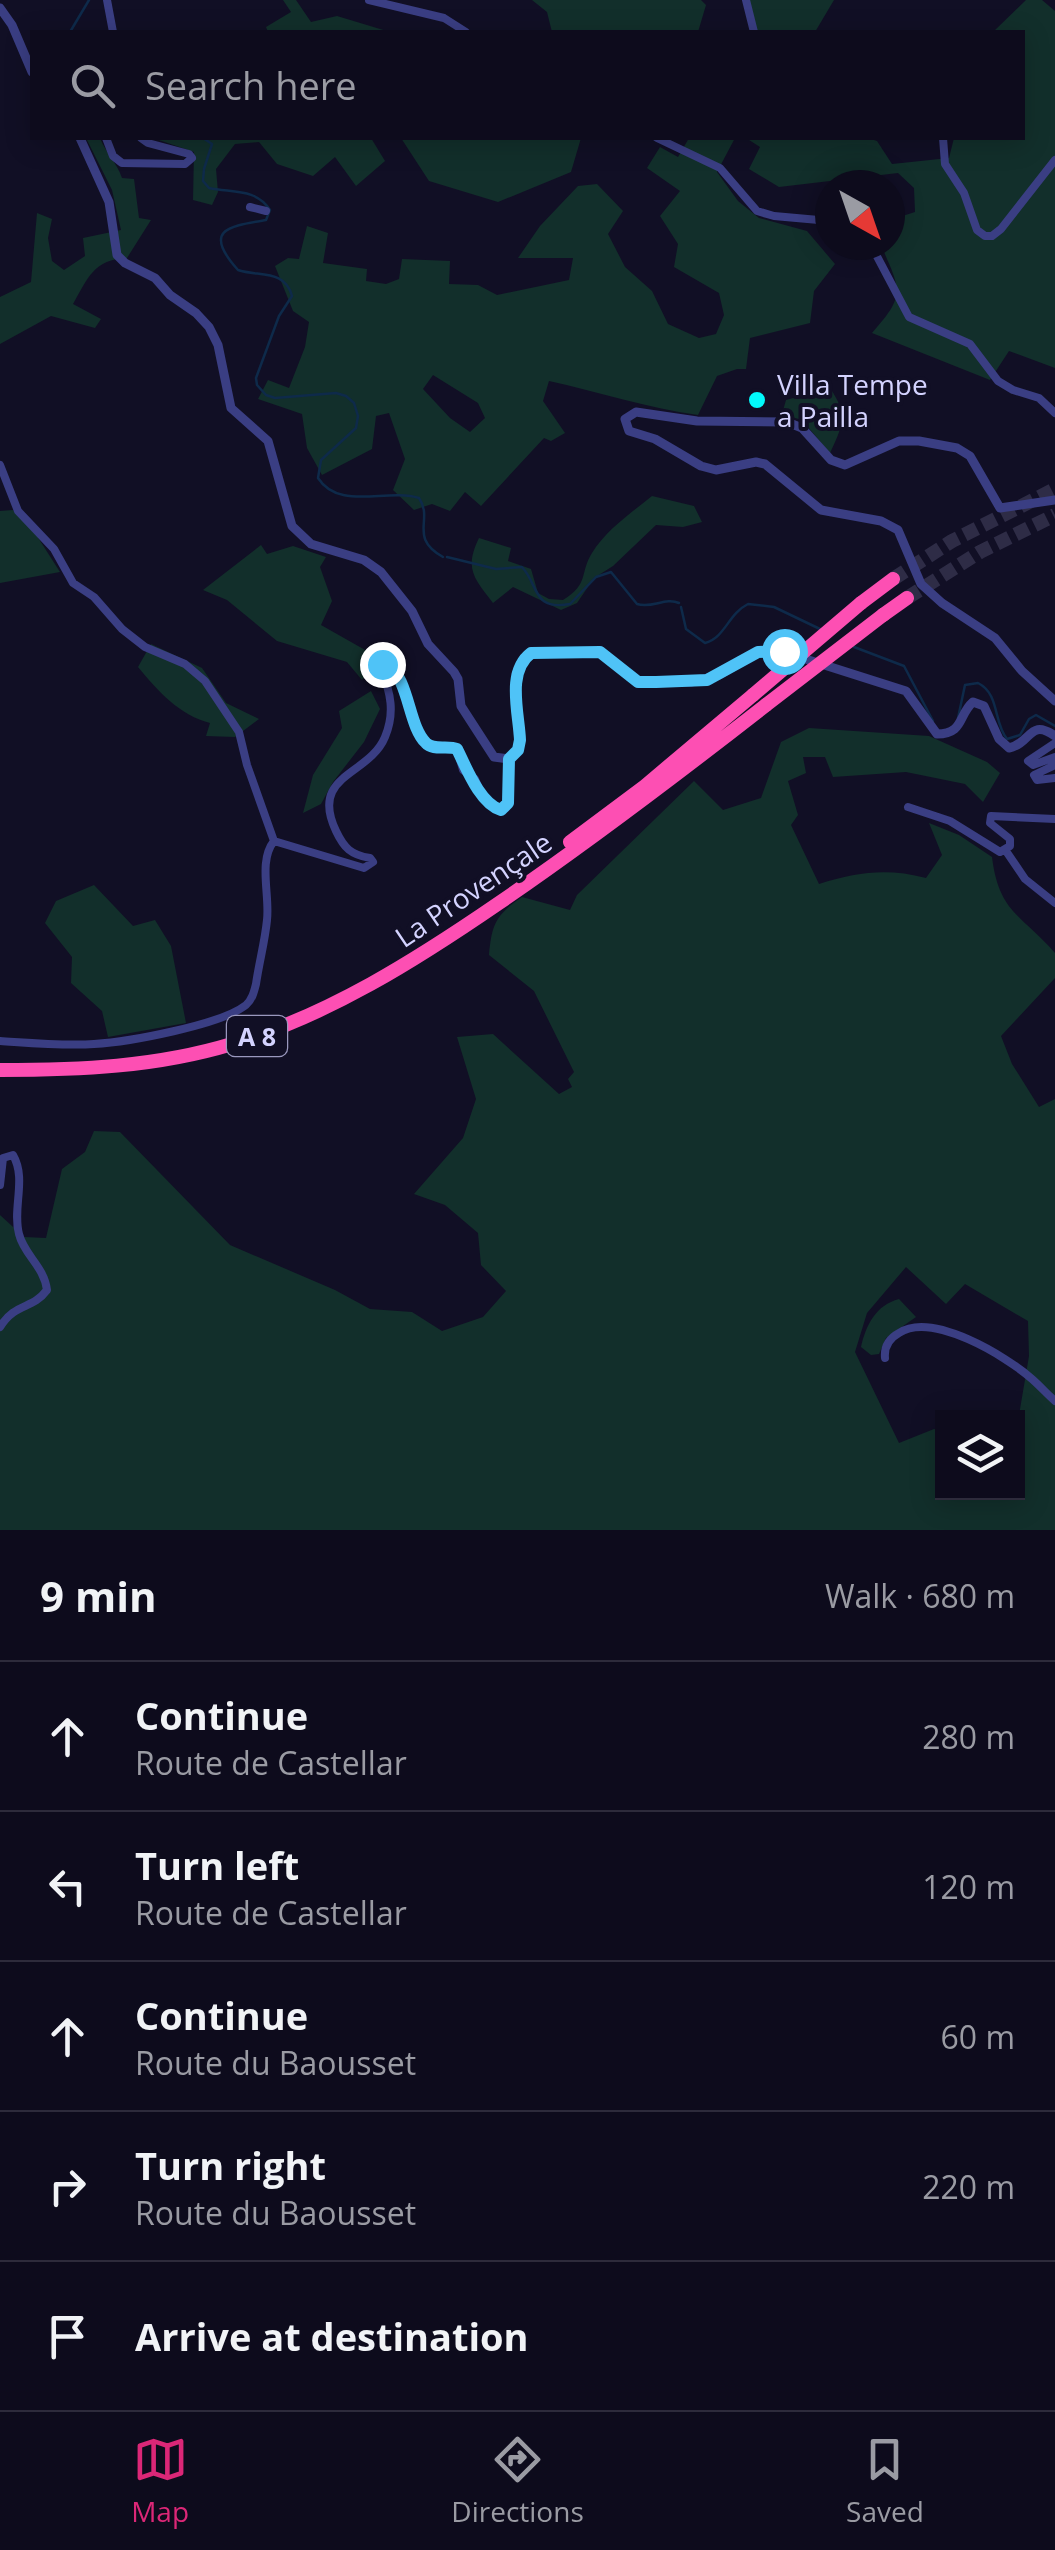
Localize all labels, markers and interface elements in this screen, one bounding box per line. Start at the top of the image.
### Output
search box [30,30,1025,140]
icon: search [65,58,120,113]
text: Search here [145,59,357,111]
north arrow [815,170,905,260]
place label: Villa Tempe a Pailla [777,365,928,435]
marker: Villa Tempe a Pailla [746,389,768,411]
route start [762,629,808,675]
route end [360,642,406,688]
street label: La Provençale [387,823,559,955]
road number: A 8 [227,1016,287,1056]
map controls [935,1410,1025,1500]
button: layers [935,1410,1025,1500]
text: 9 min [40,1567,157,1624]
text: Walk · 680 m [825,1574,1015,1617]
text: Continue [135,1689,308,1741]
icon: ahead [40,1709,95,1764]
text: 280 m [922,1715,1015,1758]
text: Route de Castellar [135,1741,407,1784]
text: Turn left [135,1839,299,1891]
icon: left [40,1859,95,1914]
text: 120 m [922,1865,1015,1908]
text: Route de Castellar [135,1891,407,1934]
text: Continue [135,1989,308,2041]
icon: ahead [40,2009,95,2064]
text: 60 m [940,2015,1015,2058]
text: Route du Baousset [135,2041,416,2084]
text: Turn right [135,2139,326,2191]
icon: right [40,2159,95,2214]
text: 220 m [922,2165,1015,2208]
text: Route du Baousset [135,2191,416,2234]
icon: arrive [40,2309,95,2364]
text: Arrive at destination [135,2310,529,2362]
tab: Map [131,2432,189,2530]
tab: Directions [451,2432,584,2530]
tab: Saved [846,2432,924,2530]

